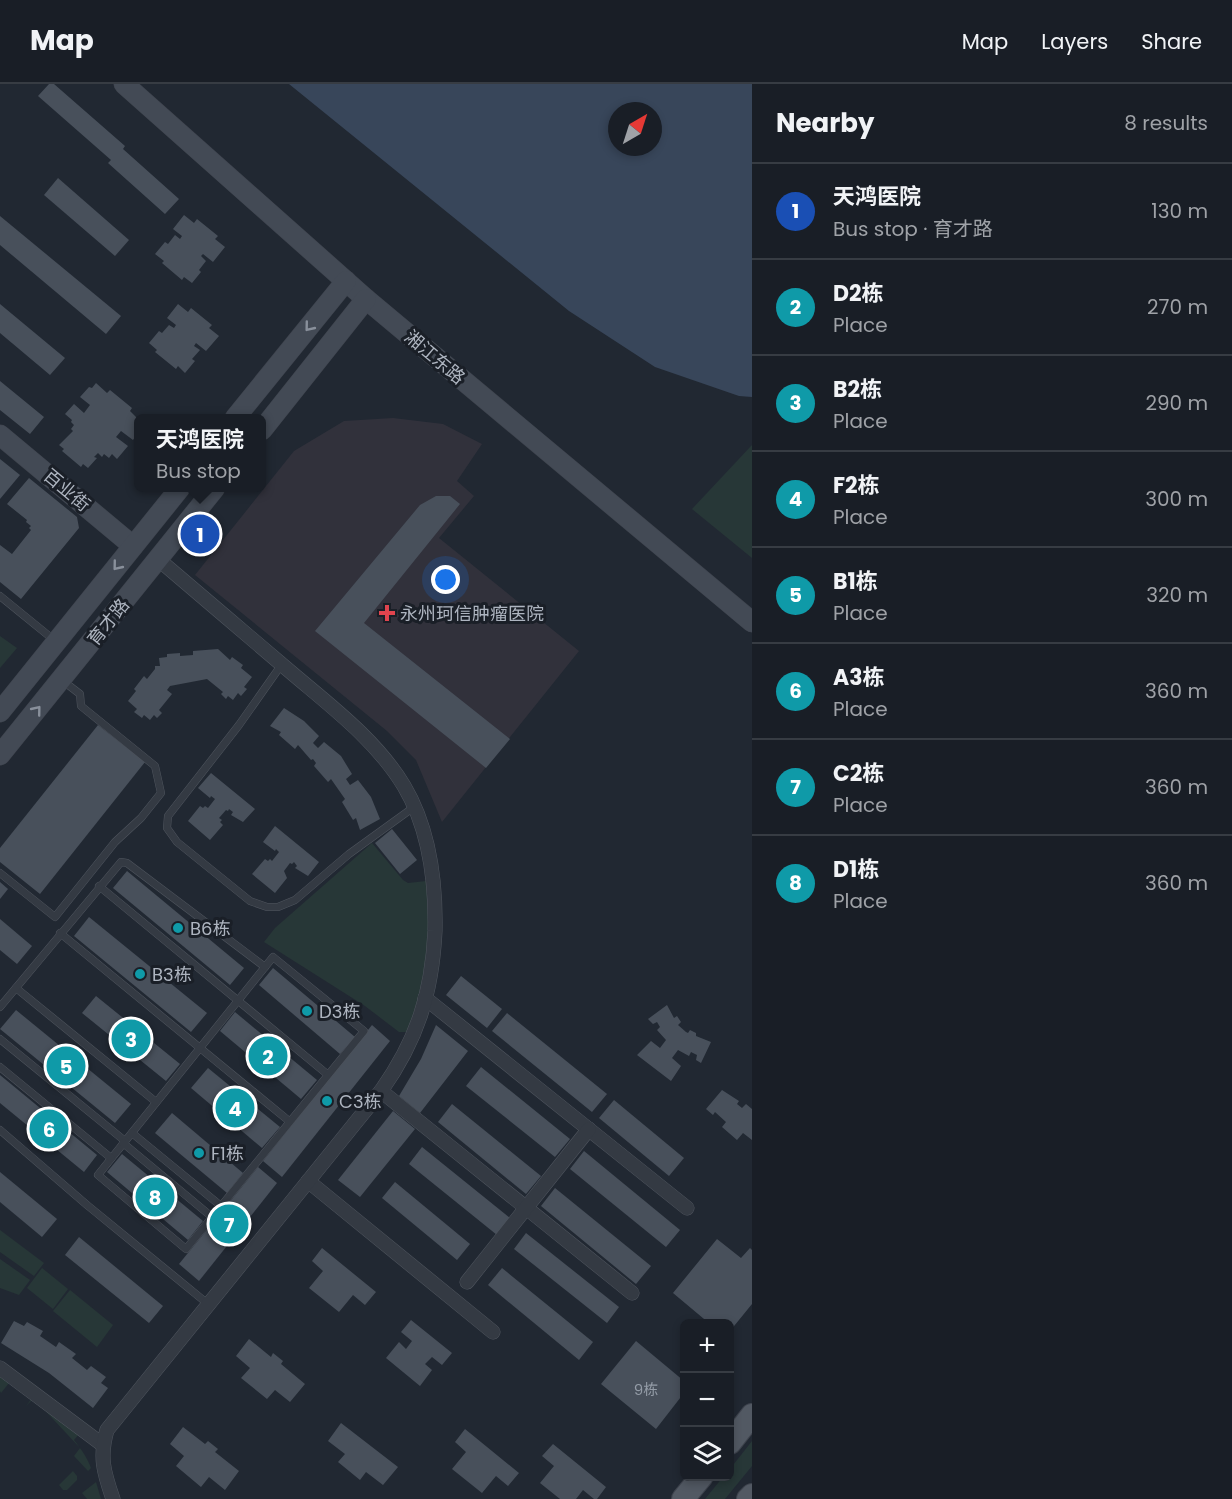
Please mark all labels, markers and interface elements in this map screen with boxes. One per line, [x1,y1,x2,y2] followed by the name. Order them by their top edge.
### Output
[30,21,94,60] text: Map
[962,27,1008,56] text: Map
[1041,27,1108,56] text: Layers
[1141,27,1202,56] text: Share
[608,102,662,156] north arrow
[776,105,874,141] text: Nearby
[1124,109,1208,137] text: 8 results
[833,181,921,212] text: 天鸿医院
[792,197,799,225] text: 1
[1151,197,1208,225] text: 130 m
[833,215,993,243] text: Bus stop · 育才路
[833,278,884,309] text: D2栋
[790,293,801,321] text: 2
[1147,293,1208,321] text: 270 m
[833,311,888,339] text: Place
[305,320,316,331] one-way arrow
[399,324,471,390] street label: 湘江东路
[833,374,882,405] text: B2栋
[789,389,802,417] text: 3
[1145,389,1208,417] text: 290 m
[833,407,888,435] text: Place
[134,414,266,492] popup
[156,424,244,455] text: 天鸿医院
[156,457,241,485] text: Bus stop
[38,463,96,517] street label: 百业街
[833,470,880,501] text: F2栋
[789,485,802,513] text: 4
[1145,485,1208,513] text: 300 m
[833,503,888,531] text: Place
[180,512,220,556] pin: 1
[113,559,124,570] one-way arrow
[431,565,460,594] your location
[833,566,878,597] text: B1栋
[789,581,802,609] text: 5
[1146,581,1208,609] text: 320 m
[81,593,135,651] street label: 育才路
[833,599,888,627] text: Place
[400,601,544,626] place label: 永州珂信肿瘤医院
[378,604,396,622] marker: 永州珂信肿瘤医院
[833,662,885,693] text: A3栋
[789,677,802,705] text: 6
[1145,677,1208,705] text: 360 m
[833,695,888,723] text: Place
[29,706,40,717] one-way arrow
[833,758,884,789] text: C2栋
[790,773,801,801] text: 7
[1145,773,1208,801] text: 360 m
[833,791,888,819] text: Place
[833,854,879,885] text: D1栋
[789,869,802,897] text: 8
[1145,869,1208,897] text: 360 m
[833,887,888,915] text: Place
[190,916,230,941] place label: B6栋
[171,921,185,935] marker: B6栋
[152,962,192,987] place label: B3栋
[133,967,147,981] marker: B3栋
[319,999,360,1024] place label: D3栋
[300,1004,314,1018] marker: D3栋
[112,1016,150,1062] pin: 3
[248,1034,288,1078] pin: 2
[46,1044,86,1088] pin: 5
[216,1086,254,1130] pin: 4
[339,1089,382,1114] place label: C3栋
[320,1094,334,1108] marker: C3栋
[29,1106,68,1152] pin: 6
[211,1141,244,1166] place label: F1栋
[192,1146,206,1160] marker: F1栋
[136,1174,174,1220] pin: 8
[210,1202,248,1246] pin: 7
[680,1319,734,1481] map controls
[680,1319,734,1373] button: +
[680,1373,734,1427] button: −
[634,1379,658,1400] house number: 9栋
[680,1427,734,1481] button: layers

